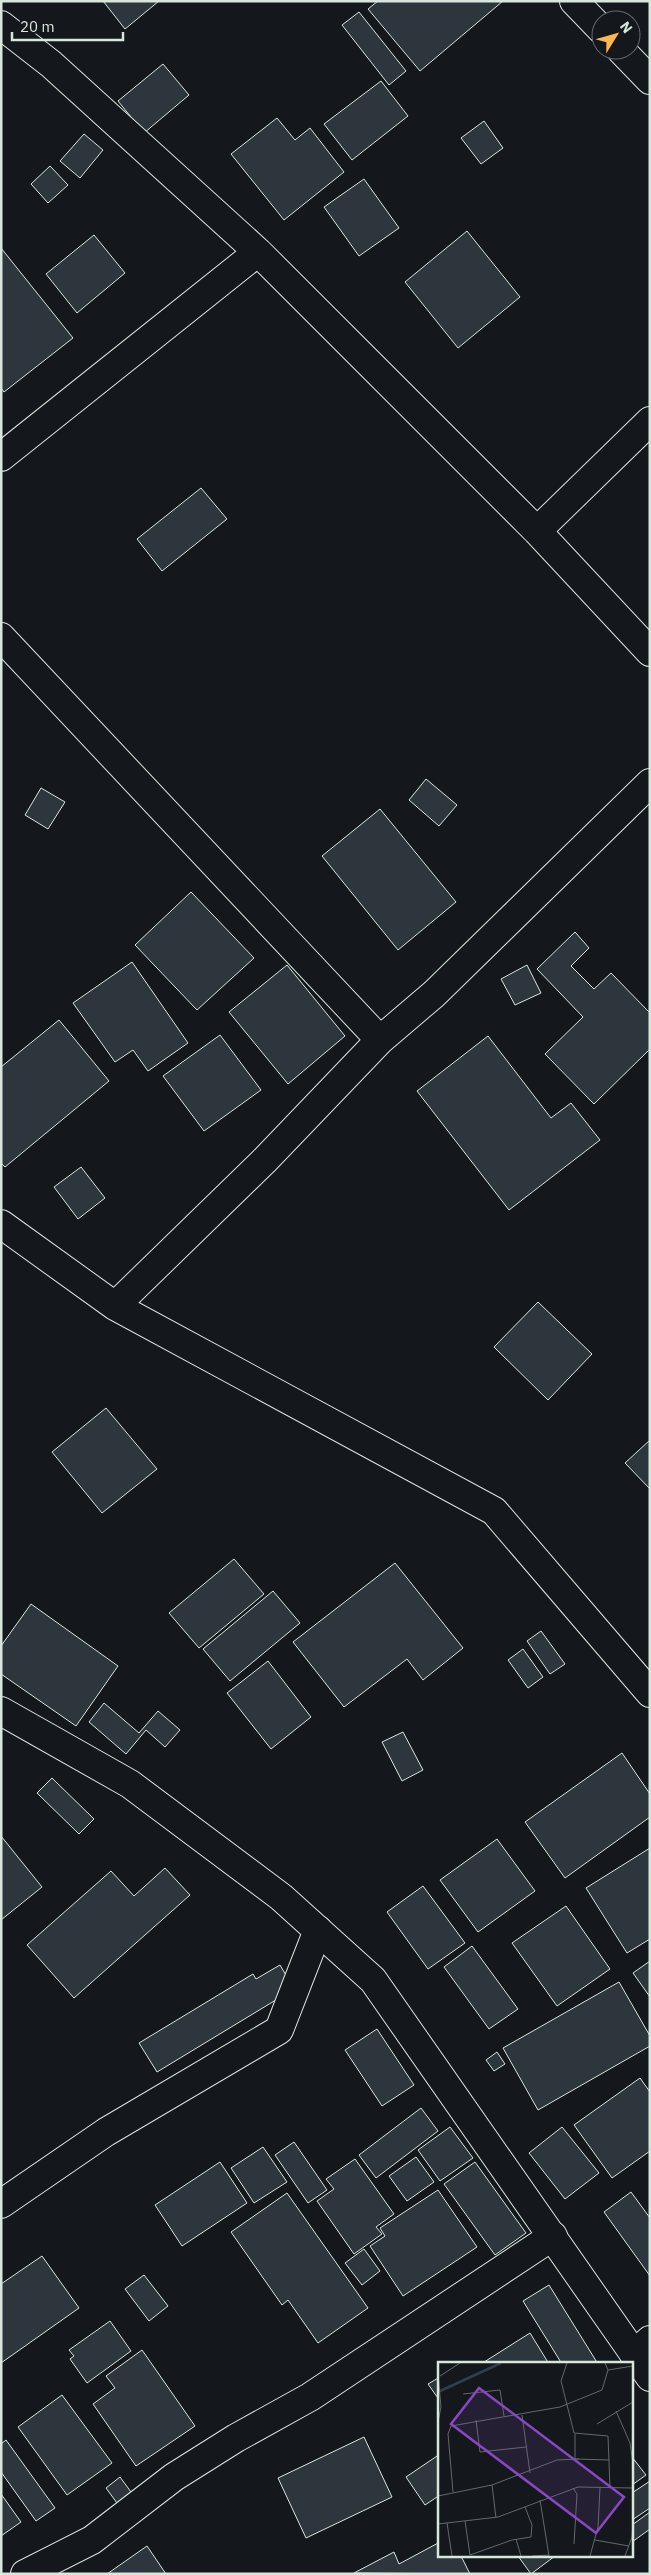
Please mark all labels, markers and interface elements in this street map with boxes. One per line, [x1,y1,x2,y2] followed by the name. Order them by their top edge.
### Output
[12,10,124,42] scale bar
[591,10,641,60] north arrow
[20,17,55,36] text: 20 m
[616,18,637,37] text: N
[438,2362,634,2558] inset map

